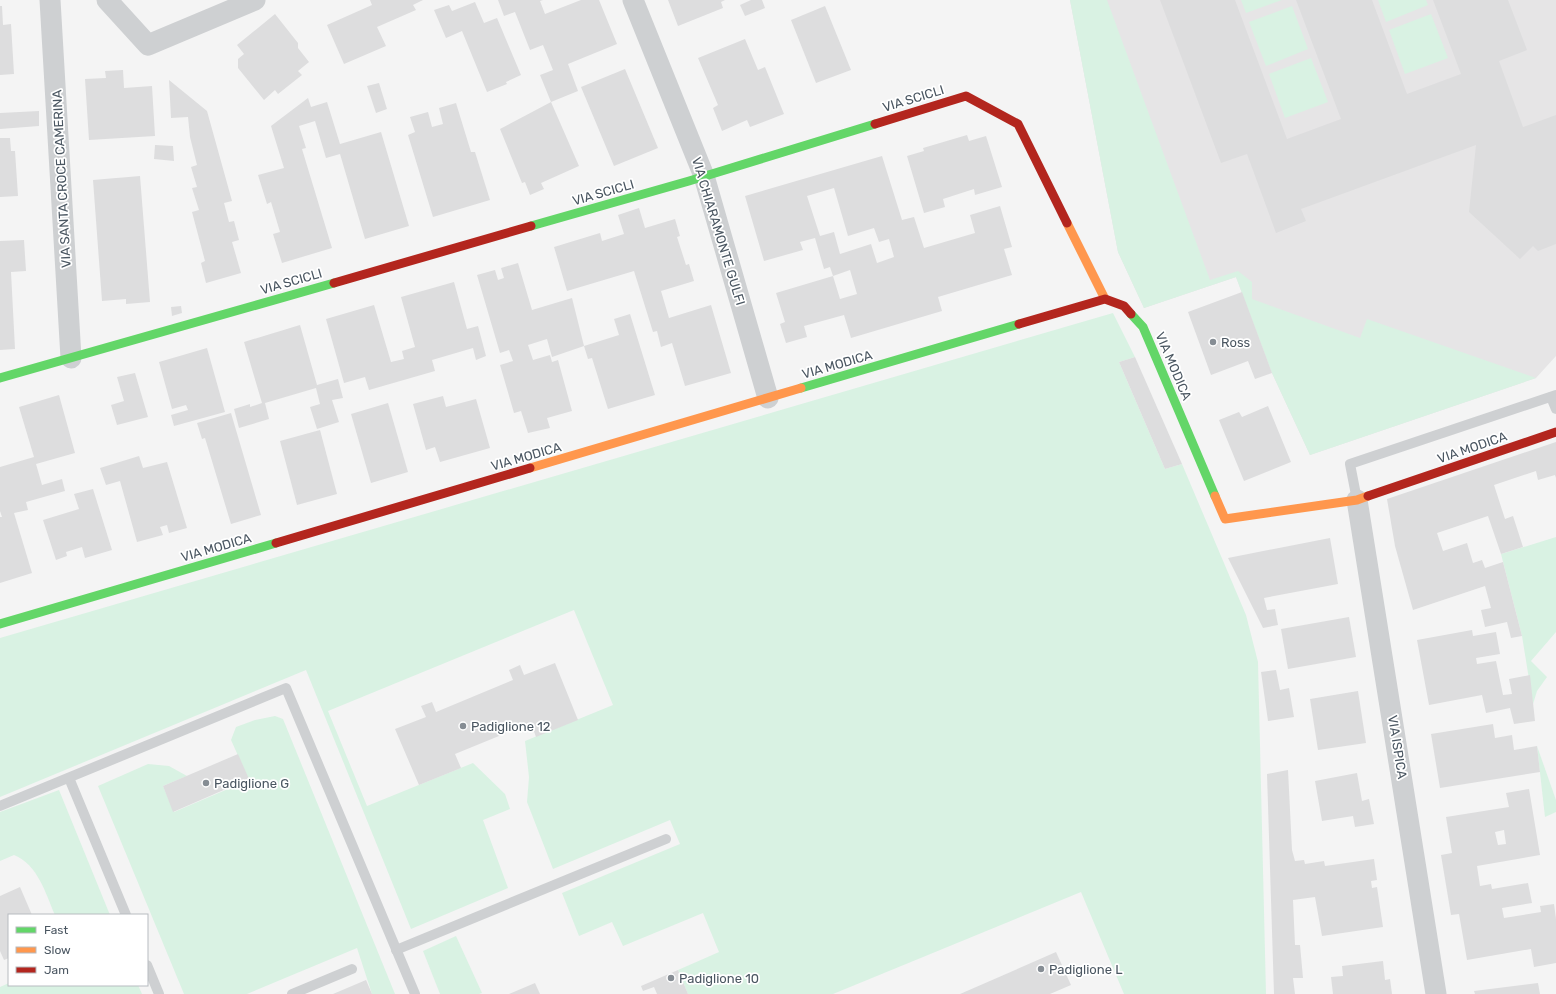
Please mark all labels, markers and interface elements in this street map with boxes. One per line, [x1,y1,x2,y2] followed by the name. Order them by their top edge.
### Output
[881,82,946,115] street label: VIA SCICLI
[49,89,74,268] street label: VIA SANTA CROCE CAMERINA
[689,155,748,307] street label: VIA CHIARAMONTE GULFI
[571,177,636,208] street label: VIA SCICLI
[259,266,324,297] street label: VIA SCICLI
[1152,330,1195,403] street label: VIA MODICA
[1221,335,1251,350] place label: Ross
[1208,337,1218,347] marker: Ross
[800,347,874,382] street label: VIA MODICA
[1435,428,1509,466] street label: VIA MODICA
[489,439,563,474] street label: VIA MODICA
[179,530,253,565] street label: VIA MODICA
[1385,714,1410,780] street label: VIA ISPICA
[471,719,550,735] place label: Padiglione 12
[458,721,468,731] marker: Padiglione 12
[214,776,289,792] place label: Padiglione G
[201,778,211,788] marker: Padiglione G
[8,914,148,986] legend
[44,923,68,937] text: Fast
[44,943,71,957] text: Slow
[1049,962,1123,978] place label: Padiglione L
[44,963,69,977] text: Jam
[1036,964,1046,974] marker: Padiglione L
[679,971,759,987] place label: Padiglione 10
[666,973,676,983] marker: Padiglione 10

